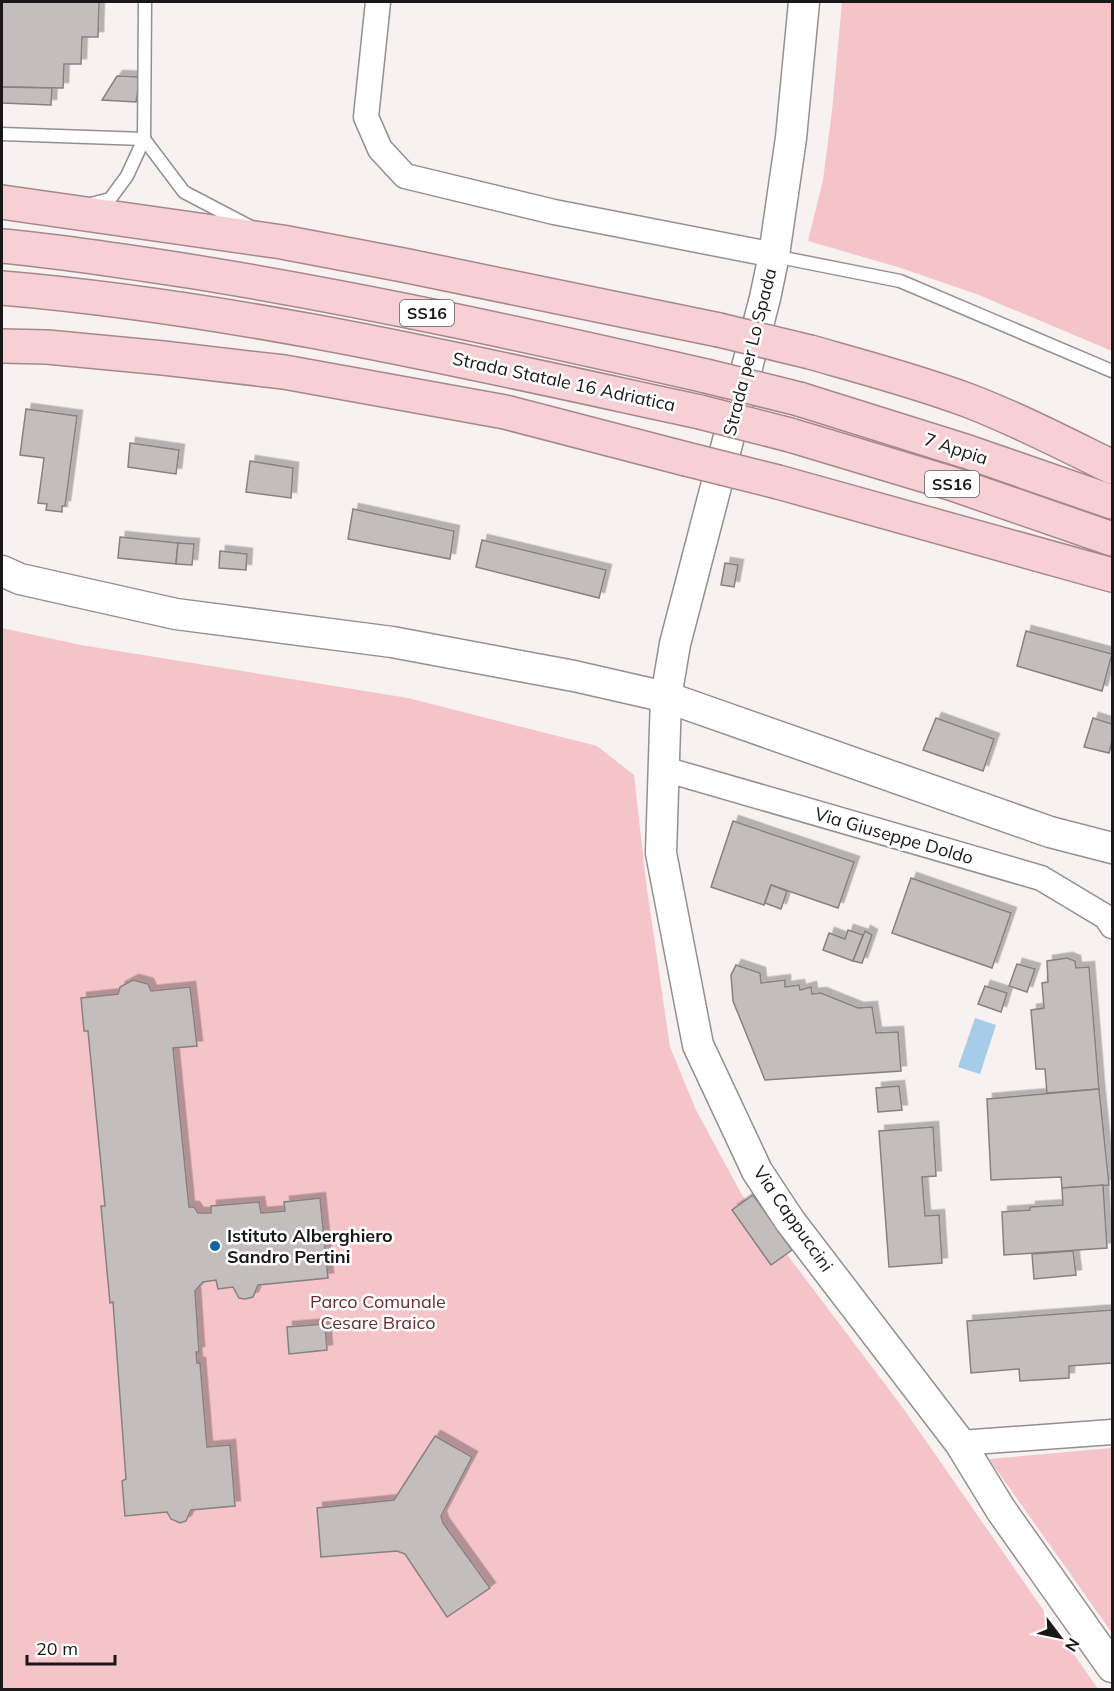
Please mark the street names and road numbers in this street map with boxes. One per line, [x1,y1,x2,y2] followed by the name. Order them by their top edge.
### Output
[718,266,781,438] street label: Strada per Lo Spada
[400,300,454,326] road number: SS16
[451,347,678,416] street label: Strada Statale 16 Adriatica
[921,427,991,470] street label: 7 Appia
[925,471,979,497] road number: SS16
[812,802,976,869] street label: Via Giuseppe Doldo
[748,1161,838,1276] street label: Via Cappuccini

